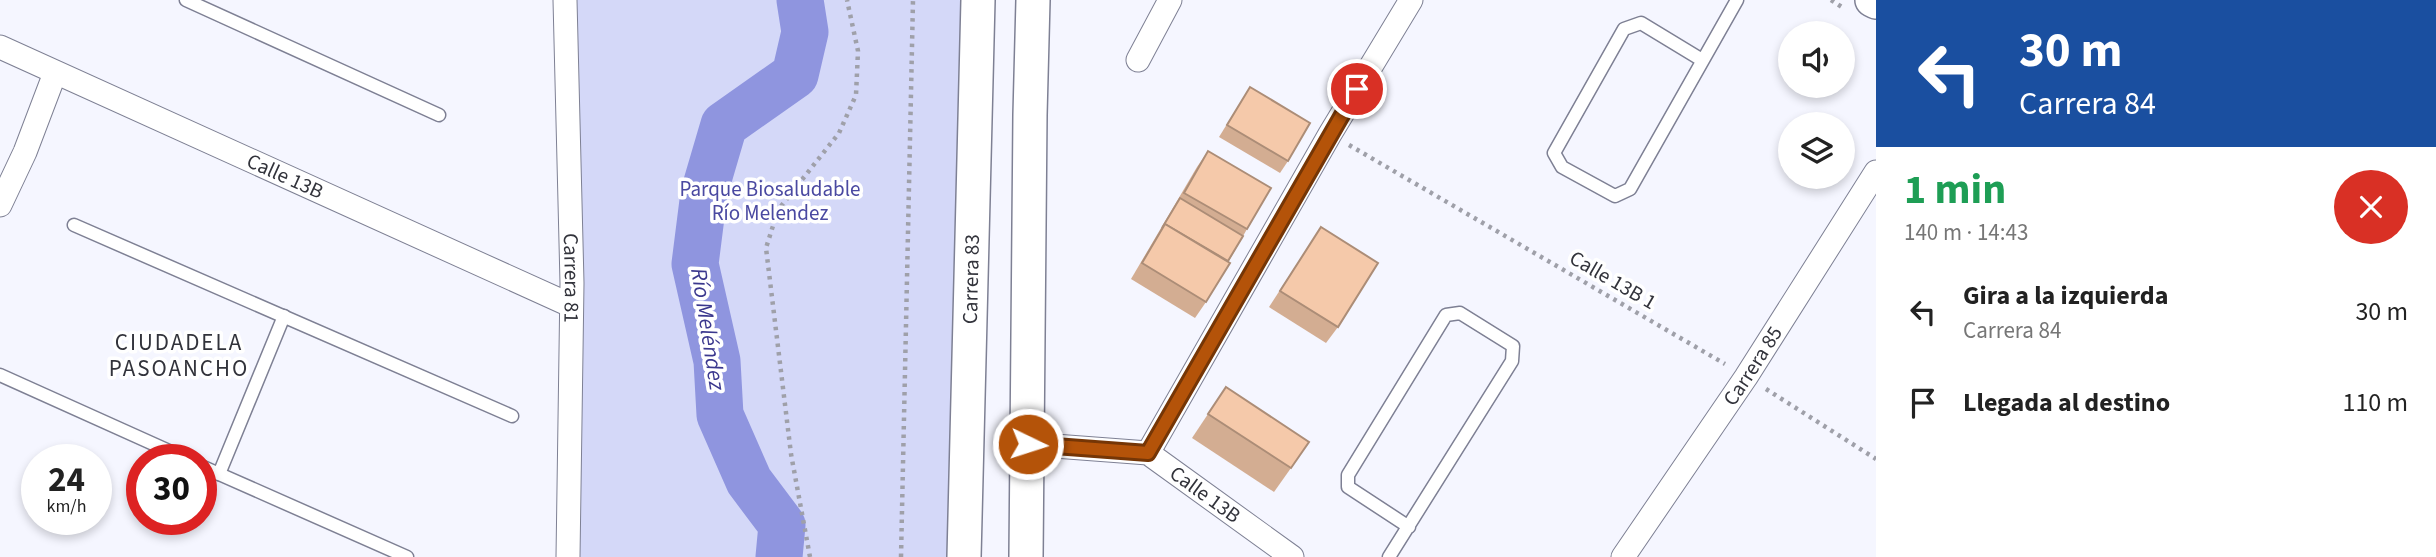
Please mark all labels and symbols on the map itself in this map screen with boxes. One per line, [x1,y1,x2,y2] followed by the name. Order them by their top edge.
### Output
[1327,59,1387,119] pin
[242,146,328,206] street label: Calle 13B
[680,174,860,228] park label: Parque Biosaludable Río Melendez
[556,233,587,323] street label: Carrera 81
[955,234,987,324] street label: Carrera 83
[1564,243,1662,317] street label: Calle 13B 1
[682,265,734,393] water label: Río Meléndez
[1716,320,1790,412] street label: Carrera 85
[109,326,249,385] district label: CIUDADELA PASOANCHO
[991,407,1065,481] position arrow
[126,444,217,535] speed limit sign: 30
[1164,458,1247,530] street label: Calle 13B

